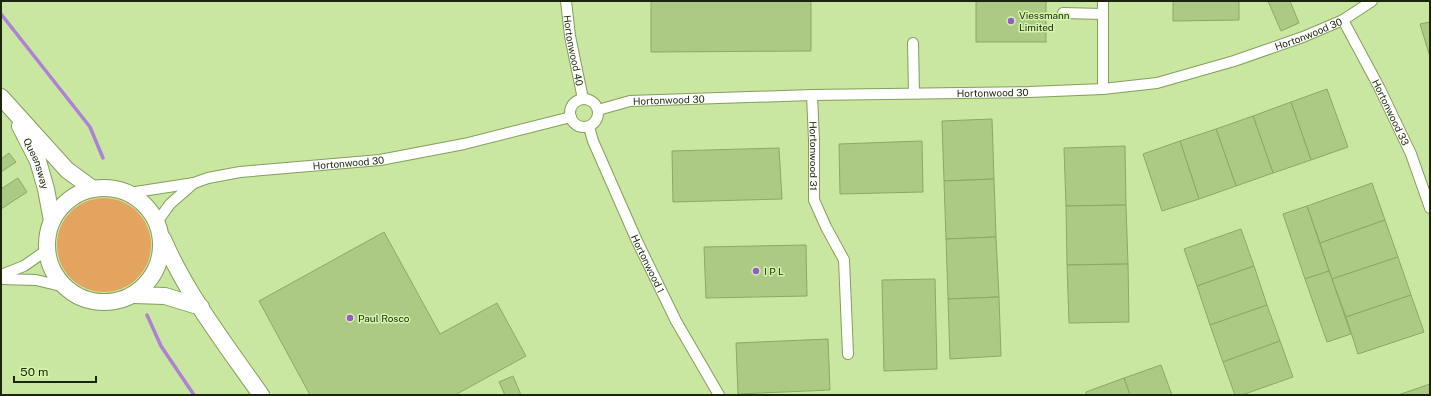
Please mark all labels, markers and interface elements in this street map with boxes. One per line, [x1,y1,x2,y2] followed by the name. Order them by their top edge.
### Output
[1019,9,1070,33] place label: Viessmann Limited
[562,14,586,87] street label: Hortonwood 40
[1273,15,1344,52] street label: Hortonwood 30
[1006,16,1016,26] marker: Viessmann Limited
[1370,77,1412,147] street label: Hortonwood 33
[957,86,1029,99] street label: Hortonwood 30
[633,93,705,107] street label: Hortonwood 30
[807,121,820,191] street label: Hortonwood 31
[21,136,52,191] street label: Queensway
[312,153,385,172] street label: Hortonwood 30
[629,233,667,295] street label: Hortonwood 1
[764,265,784,277] place label: I P L
[751,266,761,276] marker: I P L
[358,312,410,324] place label: Paul Rosco
[345,313,355,323] marker: Paul Rosco
[14,358,96,384] scale bar
[20,365,48,379] text: 50 m

